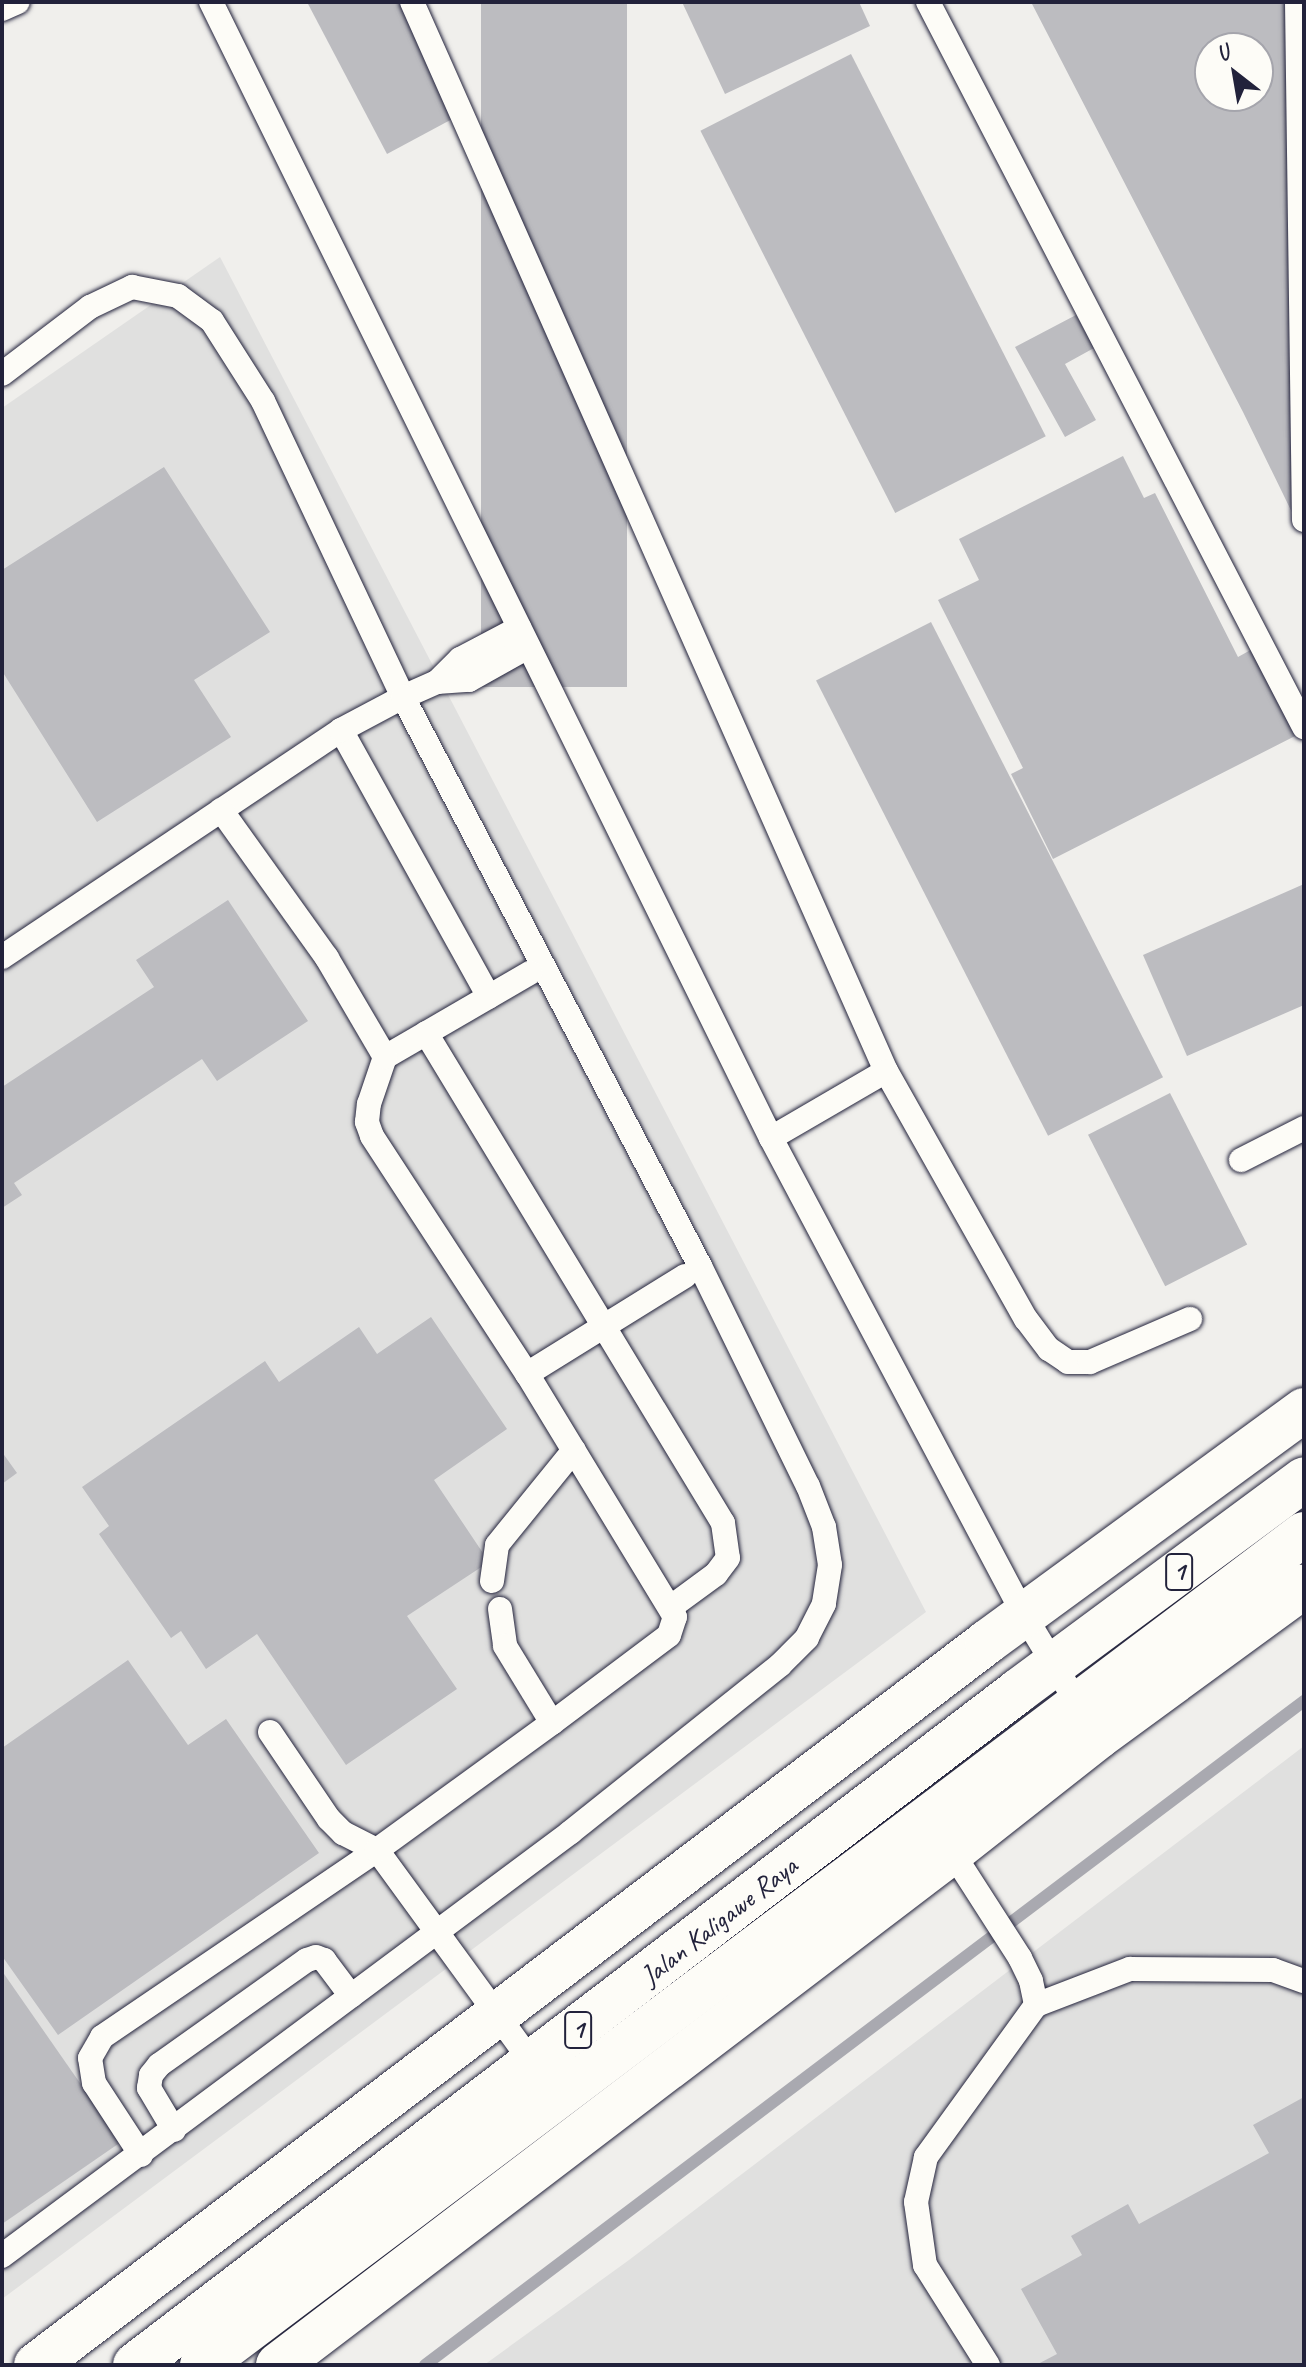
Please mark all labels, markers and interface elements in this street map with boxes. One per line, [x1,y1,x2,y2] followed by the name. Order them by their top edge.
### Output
[1194,32,1274,112] north arrow
[1211,38,1234,68] text: U
[1165,1550,1193,1594] road number: 1
[634,1849,804,1993] street label: Jalan Kaligawe Raya
[564,2008,592,2052] road number: 1

